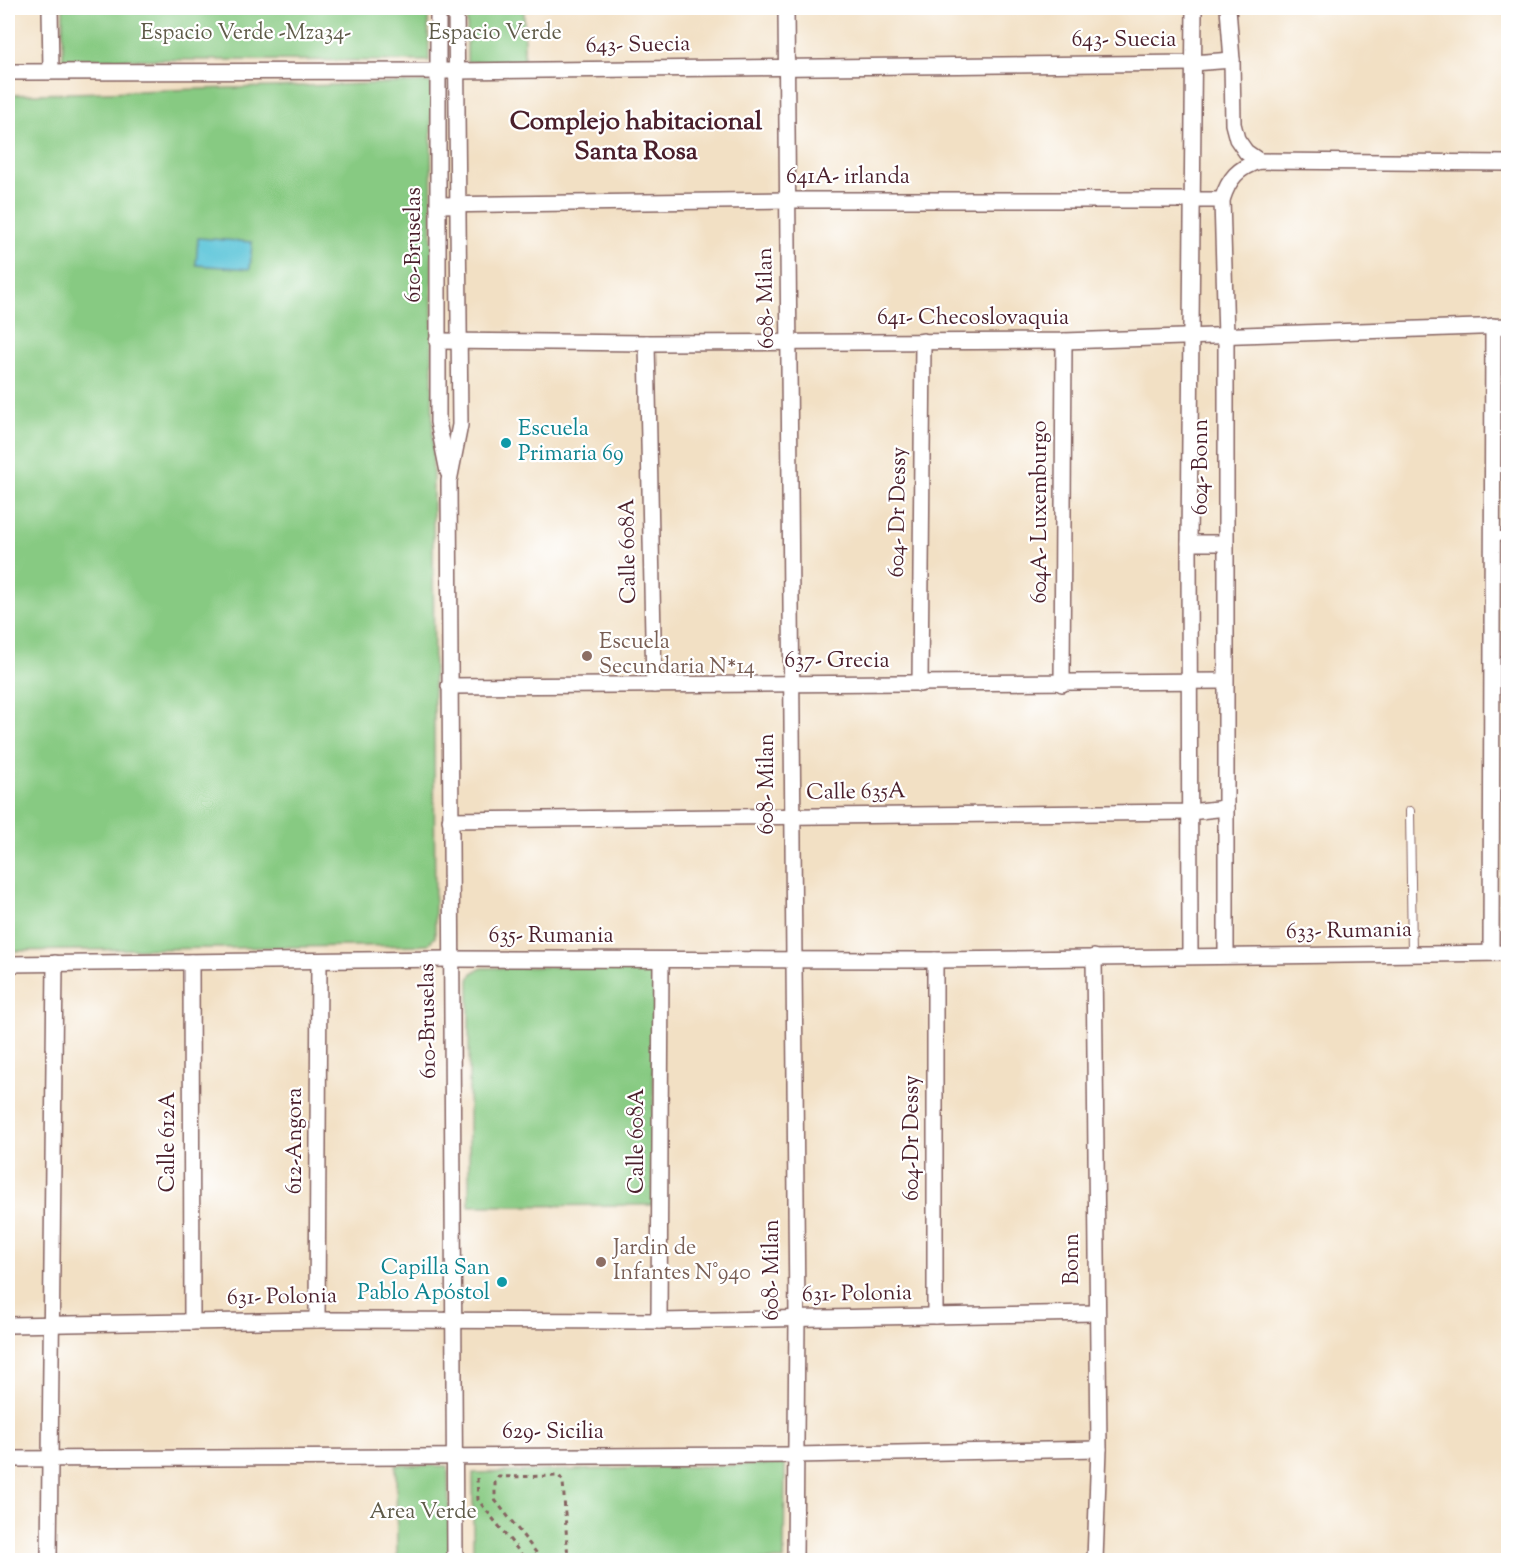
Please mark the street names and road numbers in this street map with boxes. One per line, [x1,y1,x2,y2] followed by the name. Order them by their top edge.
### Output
[1072,25,1176,57] street label: 643- Suecia
[585,29,691,63] street label: 643- Suecia
[786,162,910,194] street label: 641A- irlanda
[399,187,431,303] street label: 610-Bruselas
[750,247,784,349] street label: 608- Milan
[877,303,1069,335] street label: 641- Checoslovaquia
[1186,419,1218,515] street label: 604- Bonn
[1025,420,1057,604] street label: 604A- Luxemburgo
[882,446,916,578] street label: 604- Dr Dessy
[612,498,646,604] street label: Calle 608A
[784,646,890,678] street label: 637- Grecia
[752,733,784,835] street label: 608- Milan
[806,776,906,810] street label: Calle 635A
[1286,915,1412,949] street label: 633- Rumania
[488,921,614,953] street label: 635- Rumania
[412,963,446,1079] street label: 610-Bruselas
[897,1075,929,1201] street label: 604-Dr Dessy
[280,1088,312,1194] street label: 612-Angora
[622,1088,654,1194] street label: Calle 608A
[153,1091,185,1192] street label: Calle 612A
[757,1219,789,1321] street label: 608- Milan
[1057,1233,1089,1285] street label: Bonn
[802,1278,912,1312] street label: 631- Polonia
[227,1281,337,1315] street label: 631- Polonia
[502,1417,604,1449] street label: 629- Sicilia

